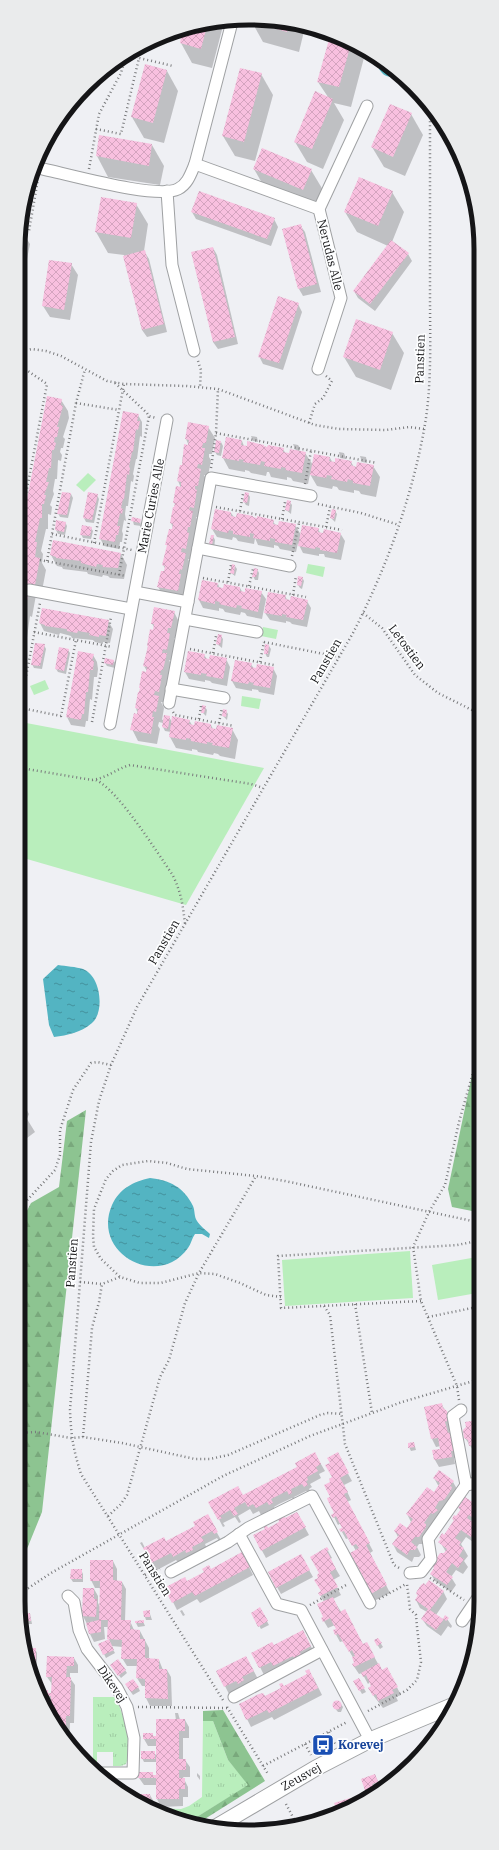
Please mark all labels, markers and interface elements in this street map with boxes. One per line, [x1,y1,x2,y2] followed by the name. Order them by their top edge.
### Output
[314,218,347,292] street label: Nerudas Alle
[411,334,428,384] street label: Panstien
[134,457,167,555] street label: Marie Curies Alle
[386,621,429,672] street label: Letostien
[307,635,345,686] street label: Panstien
[145,916,183,967] street label: Panstien
[62,1237,81,1288] street label: Panstien
[136,1549,175,1599] street label: Panstien
[94,1662,130,1705] street label: Dikevej
[310,1732,336,1758] bus stop icon: Korevej
[338,1737,384,1752] place label: Korevej
[278,1759,323,1794] street label: Zeusvej

